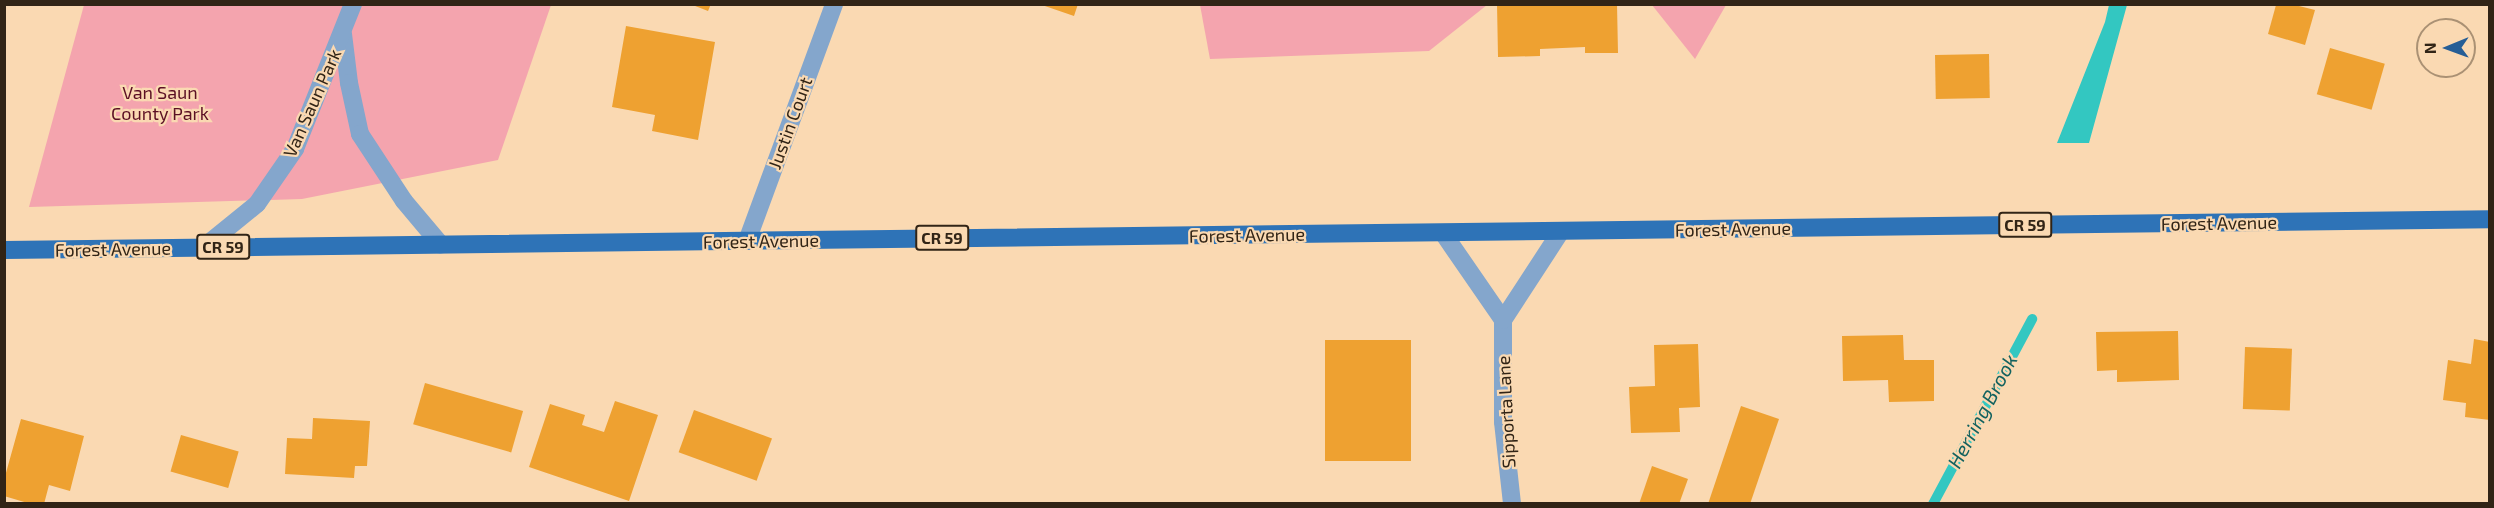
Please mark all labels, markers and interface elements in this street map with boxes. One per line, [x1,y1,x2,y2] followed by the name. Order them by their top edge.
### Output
[2416,18,2476,78] north arrow
[2420,42,2439,54] text: N
[278,45,346,161] street label: Van Saun Park
[763,74,817,172] street label: Justin Court
[111,82,209,124] park label: Van Saun County Park
[2161,211,2277,235] street label: Forest Avenue
[1998,212,2052,238] road number: CR 59
[1675,217,1791,241] street label: Forest Avenue
[1189,223,1305,247] street label: Forest Avenue
[915,225,969,251] road number: CR 59
[703,229,819,253] street label: Forest Avenue
[196,234,250,260] road number: CR 59
[55,237,171,261] street label: Forest Avenue
[1942,350,2022,472] water label: Herring Brook
[1492,355,1520,469] street label: Sipporta Lane

